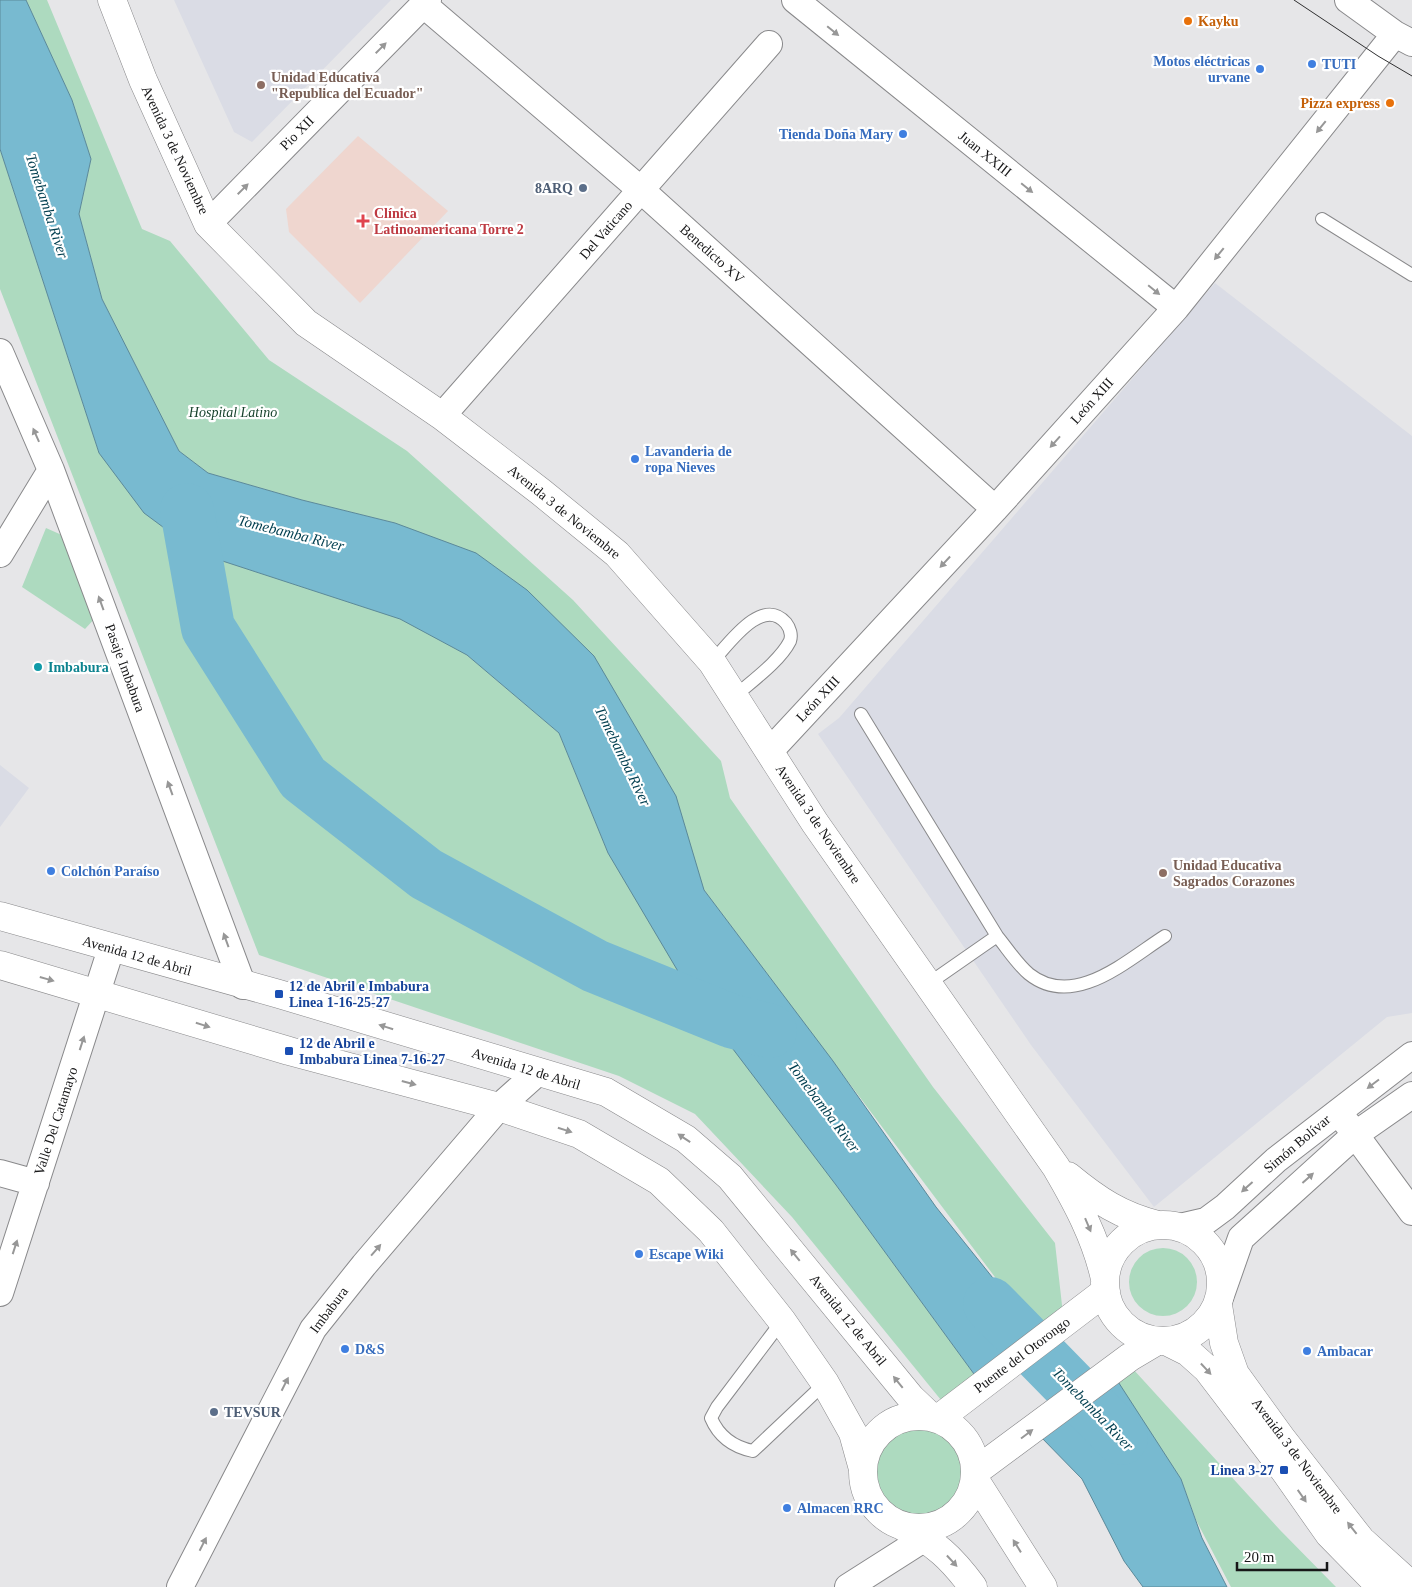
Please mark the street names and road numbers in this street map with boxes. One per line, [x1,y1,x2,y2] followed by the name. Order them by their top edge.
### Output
[139,83,211,217] street label: Avenida 3 de Noviembre
[277,113,317,153] street label: Pio XII
[956,128,1015,180] street label: Juan XXIII
[577,198,635,262] street label: Del Vaticano
[677,221,747,287] street label: Benedicto XV
[1068,375,1117,427] street label: León XIII
[505,462,623,562] street label: Avenida 3 de Noviembre
[102,622,148,715] street label: Pasaje Imbabura
[793,673,843,725] street label: León XIII
[773,762,863,886] street label: Avenida 3 de Noviembre
[81,933,193,979] street label: Avenida 12 de Abril
[470,1045,582,1093] street label: Avenida 12 de Abril
[31,1065,81,1177] street label: Valle Del Catamayo
[1261,1112,1334,1176] street label: Simón Bolívar
[807,1271,889,1369] street label: Avenida 12 de Abril
[307,1283,352,1336] street label: Imbabura
[971,1314,1073,1396] street label: Puente del Otorongo
[1249,1396,1345,1516] street label: Avenida 3 de Noviembre

